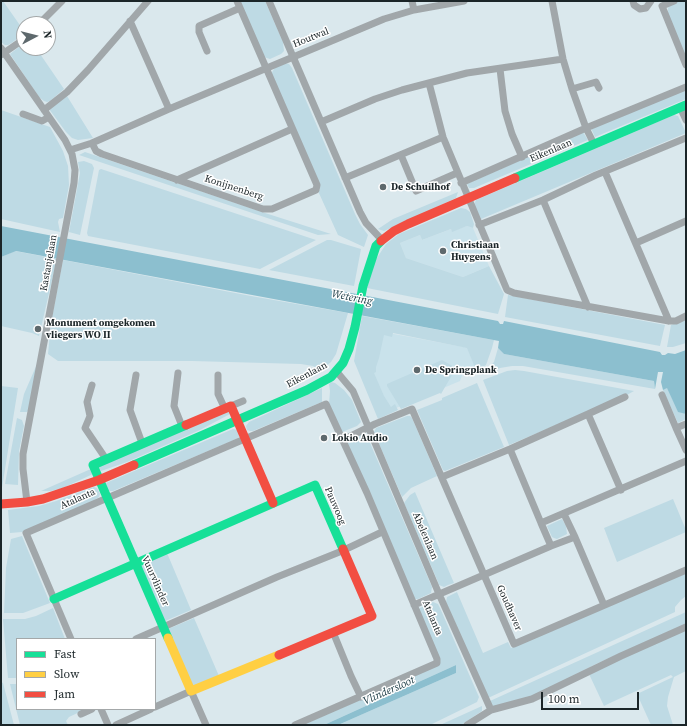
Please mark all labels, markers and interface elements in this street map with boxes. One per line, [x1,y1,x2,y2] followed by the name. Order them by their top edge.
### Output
[16,16,56,56] north arrow
[291,25,331,51] street label: Houtwal
[39,30,55,39] text: N
[528,137,574,165] street label: Eikenlaan
[203,173,265,203] street label: Konijnenberg
[391,181,450,193] place label: De Schuilhof
[378,182,388,192] marker: De Schuilhof
[38,234,60,292] street label: Kastanjelaan
[451,239,499,262] place label: Christiaan Huygens
[438,246,448,256] marker: Christiaan Huygens
[331,288,373,308] water label: Wetering
[46,317,156,340] place label: Monument omgekomen vliegers WO II
[33,324,43,334] marker: Monument omgekomen vliegers WO II
[285,359,329,391] street label: Eikenlaan
[425,364,497,376] place label: De Springplank
[412,365,422,375] marker: De Springplank
[332,432,388,444] place label: Lokio Audio
[319,433,329,443] marker: Lokio Audio
[322,485,348,527] street label: Pauwoog
[59,486,97,512] street label: Atalanta
[410,510,440,562] street label: Abelenlaan
[139,554,171,608] street label: Vuurvlinder
[494,583,524,633] street label: Goudhaver
[419,599,445,637] street label: Atalanta
[16,638,156,710] legend
[54,646,76,662] text: Fast
[54,666,79,682] text: Slow
[361,674,417,708] water label: Vlindersloot
[543,684,641,710] scale bar
[54,686,75,702] text: Jam
[548,691,580,707] text: 100 m

